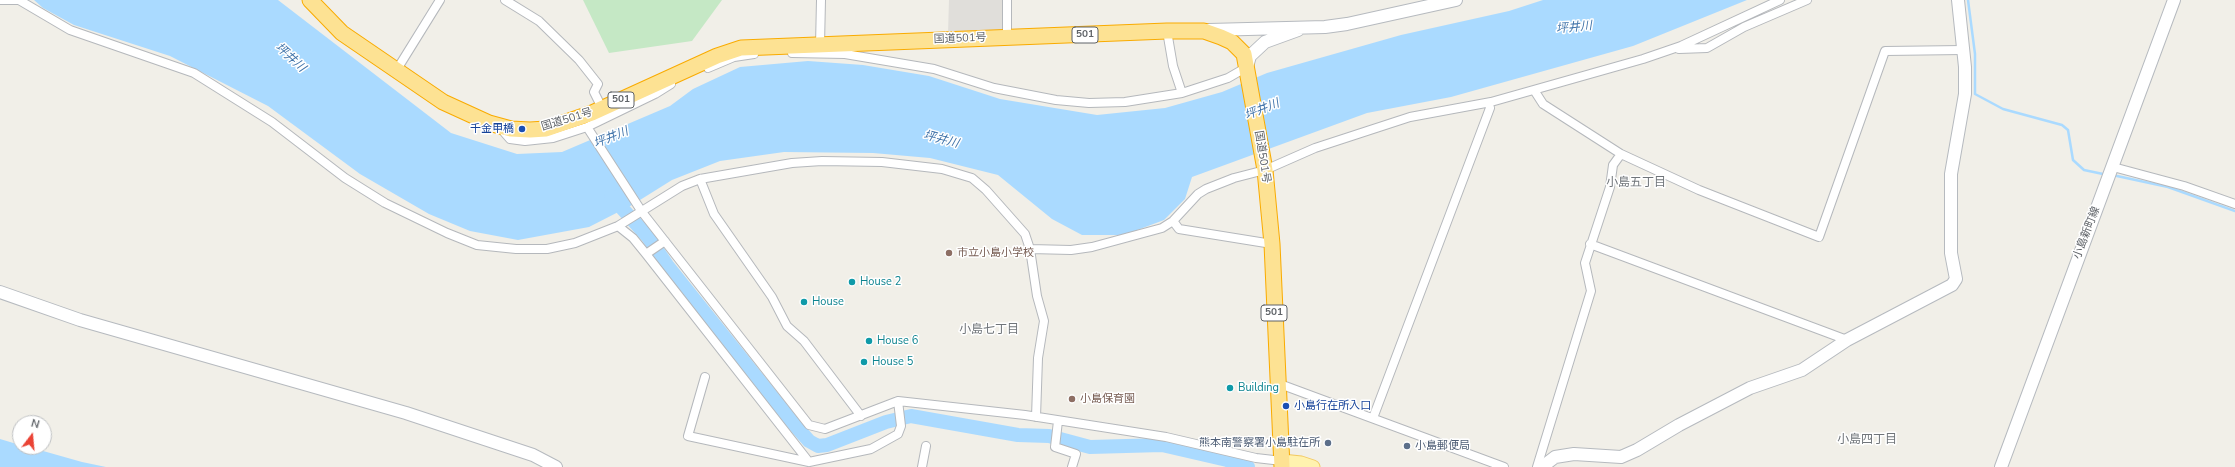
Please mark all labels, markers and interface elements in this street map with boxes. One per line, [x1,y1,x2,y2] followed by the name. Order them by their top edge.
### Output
[1555,19,1593,37] water label: 坪井川
[1072,27,1098,43] road number: 501
[933,31,987,47] street label: 国道501号
[272,41,308,75] water label: 坪井川
[608,92,634,108] road number: 501
[1243,97,1281,123] water label: 坪井川
[540,106,594,134] street label: 国道501号
[470,122,514,136] place label: 千金甲橋
[517,124,527,134] marker: 千金甲橋
[592,125,630,151] water label: 坪井川
[922,128,960,152] water label: 坪井川
[1251,130,1273,184] street label: 国道501号
[1606,176,1666,190] district label: 小島五丁目
[2071,205,2103,261] street label: 小島新町線
[957,246,1034,260] place label: 市立小島小学校
[944,248,954,258] marker: 市立小島小学校
[860,275,901,289] place label: House 2
[847,277,857,287] marker: House 2
[812,295,844,309] place label: House
[799,297,809,307] marker: House
[1261,305,1287,321] road number: 501
[959,323,1019,337] district label: 小島七丁目
[877,334,918,348] place label: House 6
[864,336,874,346] marker: House 6
[872,355,913,369] place label: House 5
[859,357,869,367] marker: House 5
[1238,381,1279,395] place label: Building
[1225,383,1235,393] marker: Building
[1080,392,1135,406] place label: 小島保育園
[1067,394,1077,404] marker: 小島保育園
[1294,399,1371,413] place label: 小島行在所入口
[1281,401,1291,411] marker: 小島行在所入口
[12,415,52,455] north arrow
[29,416,41,432] text: N
[1837,433,1897,447] district label: 小島四丁目
[1199,436,1320,450] place label: 熊本南警察署小島駐在所
[1323,438,1333,448] marker: 熊本南警察署小島駐在所
[1415,439,1470,453] place label: 小島郵便局
[1402,441,1412,451] marker: 小島郵便局

